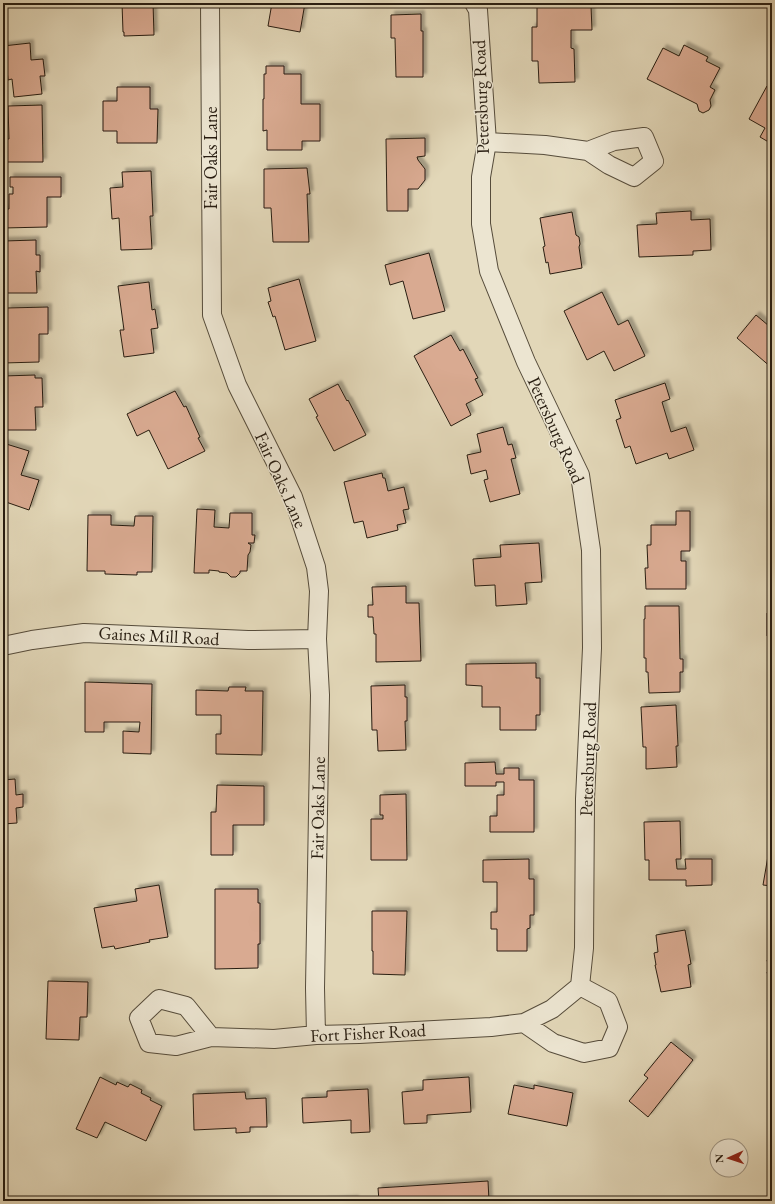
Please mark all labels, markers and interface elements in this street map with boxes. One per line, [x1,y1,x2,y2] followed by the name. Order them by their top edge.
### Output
[467,39,494,155] street label: Petersburg Road
[199,107,222,209] street label: Fair Oaks Lane
[523,373,591,488] street label: Petersburg Road
[250,428,313,531] street label: Fair Oaks Lane
[98,621,221,650] street label: Gaines Mill Road
[574,701,601,817] street label: Petersburg Road
[305,756,330,860] street label: Fair Oaks Lane
[310,1018,427,1047] street label: Fort Fisher Road
[709,1138,749,1178] north arrow
[712,1154,726,1163] text: N

